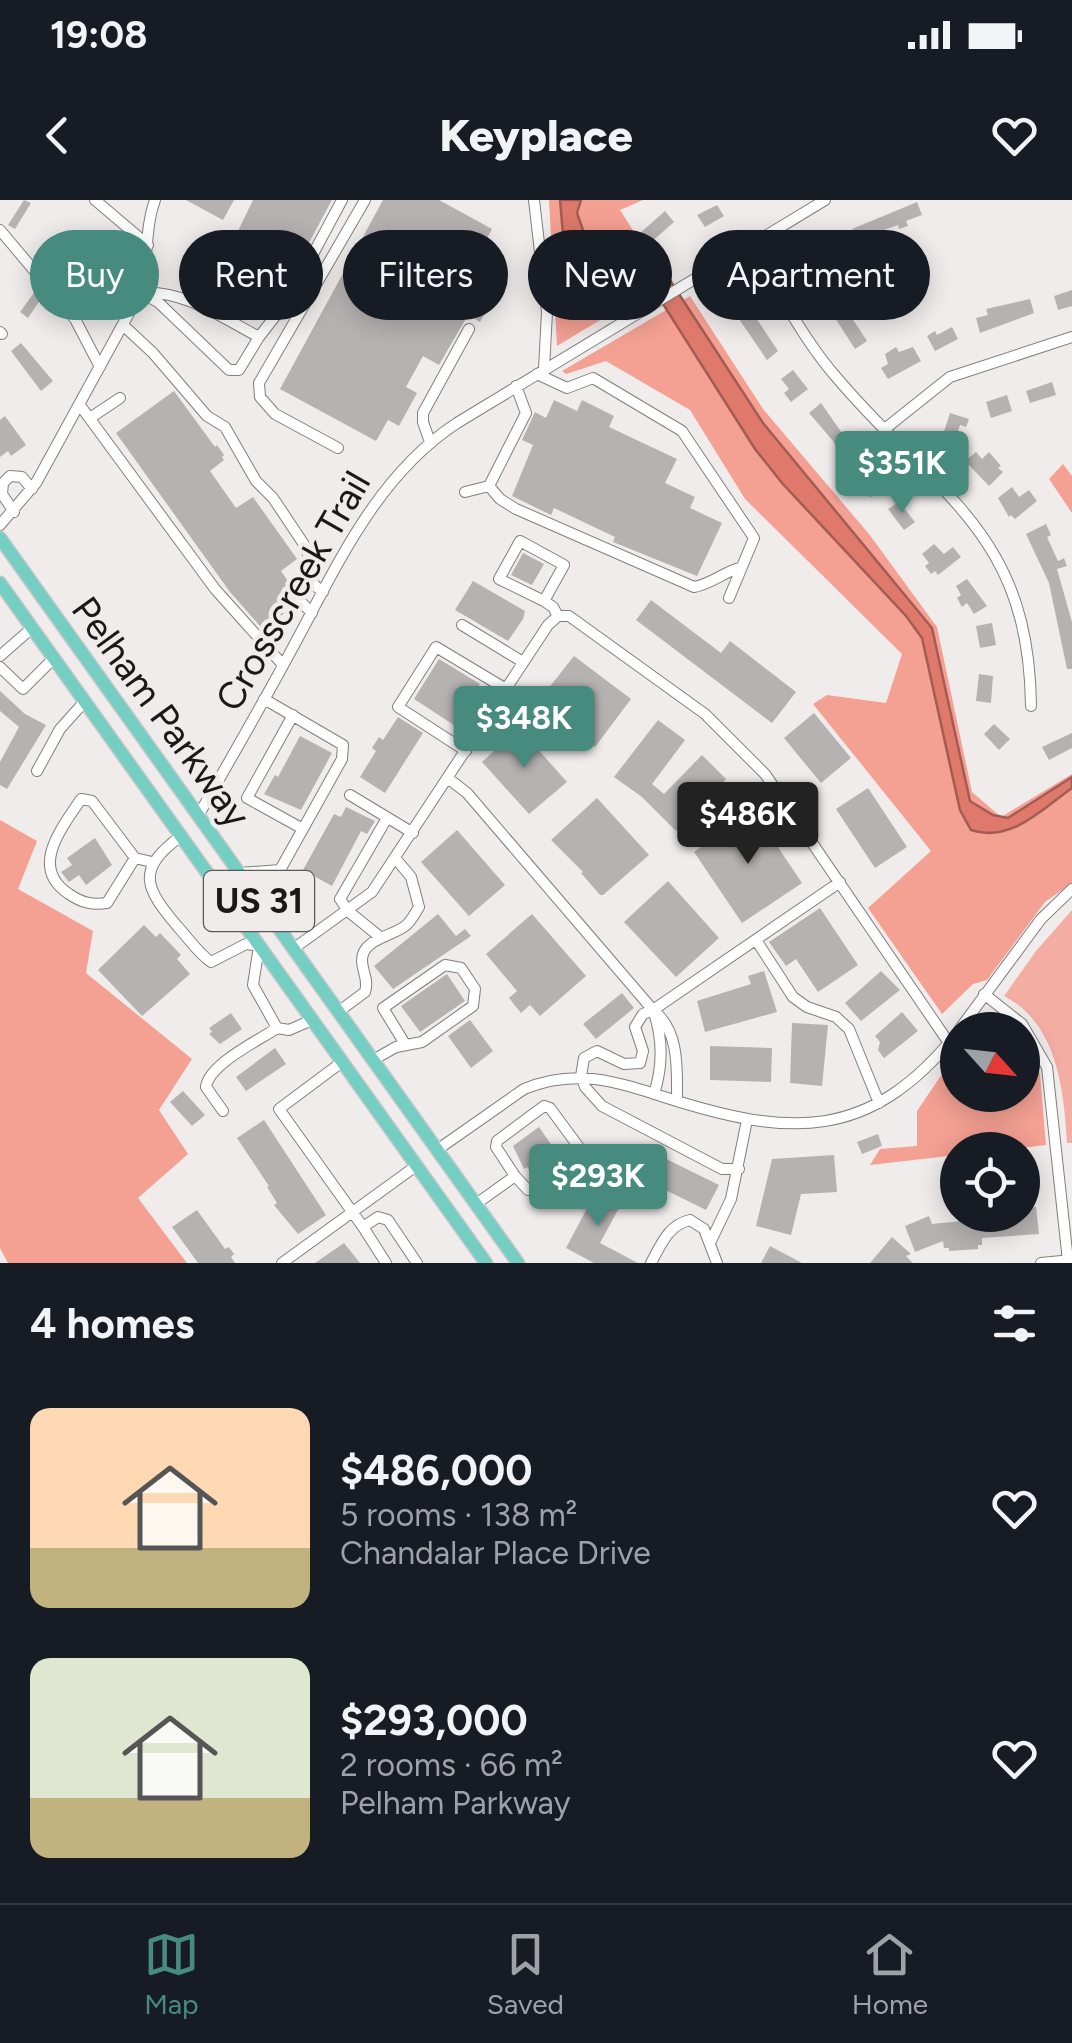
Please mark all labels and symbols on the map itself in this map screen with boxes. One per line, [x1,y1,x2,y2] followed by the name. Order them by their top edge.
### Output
[832,431,972,516] pin: $351K
[206,463,380,719] street label: Crosscreek Trail
[62,588,260,836] street label: Pelham Parkway
[454,686,594,771] pin: $348K
[678,782,818,867] pin: $486K
[204,871,314,931] road number: US 31
[940,1012,1040,1112] north arrow
[528,1144,668,1229] pin: $293K

